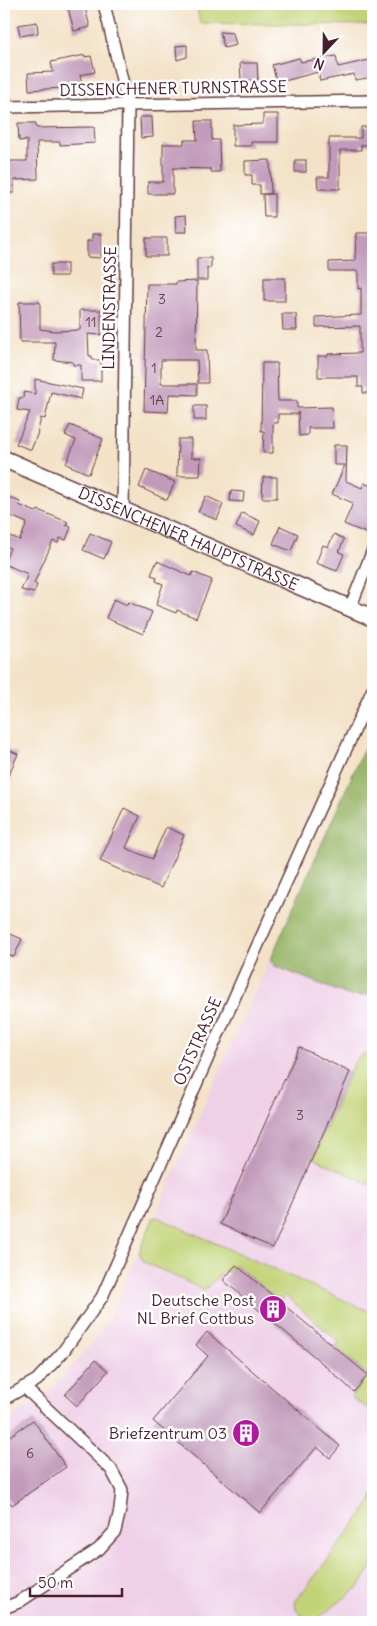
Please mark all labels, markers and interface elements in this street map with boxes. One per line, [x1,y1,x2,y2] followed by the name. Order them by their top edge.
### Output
[300,28,350,78] north arrow
[311,54,327,74] text: N
[59,76,287,100] street label: DISSENCHENER TURNSTRASSE
[98,246,120,370] street label: LINDENSTRASSE
[158,290,166,308] house number: 3
[85,313,97,331] house number: 11
[155,323,163,341] house number: 2
[151,359,157,377] house number: 1
[150,391,164,409] house number: 1A
[75,482,302,595] street label: DISSENCHENER HAUPTSTRASSE
[169,994,225,1088] street label: OSTSTRASSE
[296,1106,304,1124] house number: 3
[137,1290,255,1328] place label: Deutsche Post NL Brief Cottbus
[258,1294,288,1324] building icon: Deutsche Post NL Brief Cottbus
[231,1418,261,1448] building icon: Briefzentrum 03
[109,1423,227,1443] place label: Briefzentrum 03
[26,1444,34,1462] house number: 6
[30,1566,122,1598] scale bar
[38,1573,73,1592] text: 50 m

